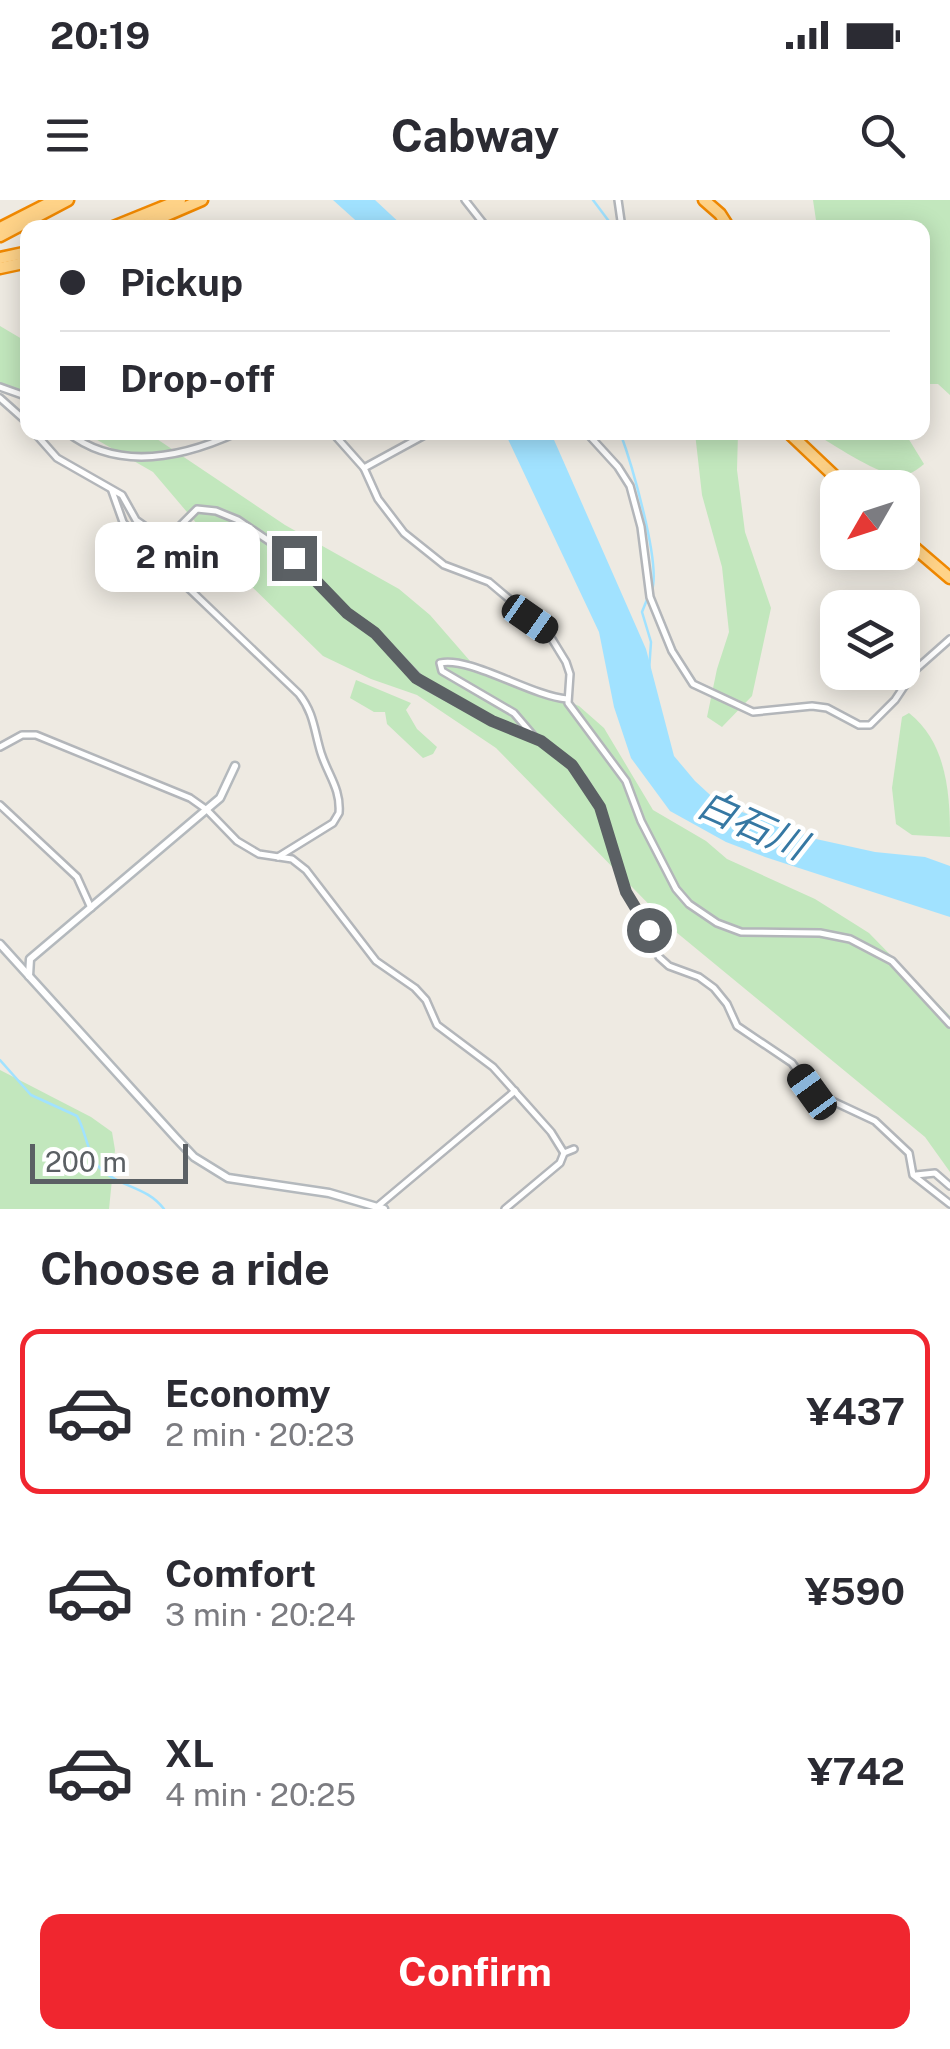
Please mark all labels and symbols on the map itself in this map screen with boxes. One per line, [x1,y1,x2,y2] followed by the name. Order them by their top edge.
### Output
[820,470,920,570] north arrow
[94,523,259,593] callout: 2 min
[272,536,317,581] route end
[497,590,563,648] car
[691,781,817,870] water label: 白石川
[627,908,672,953] route start
[782,1059,842,1125] car
[30,1139,188,1184] scale bar

